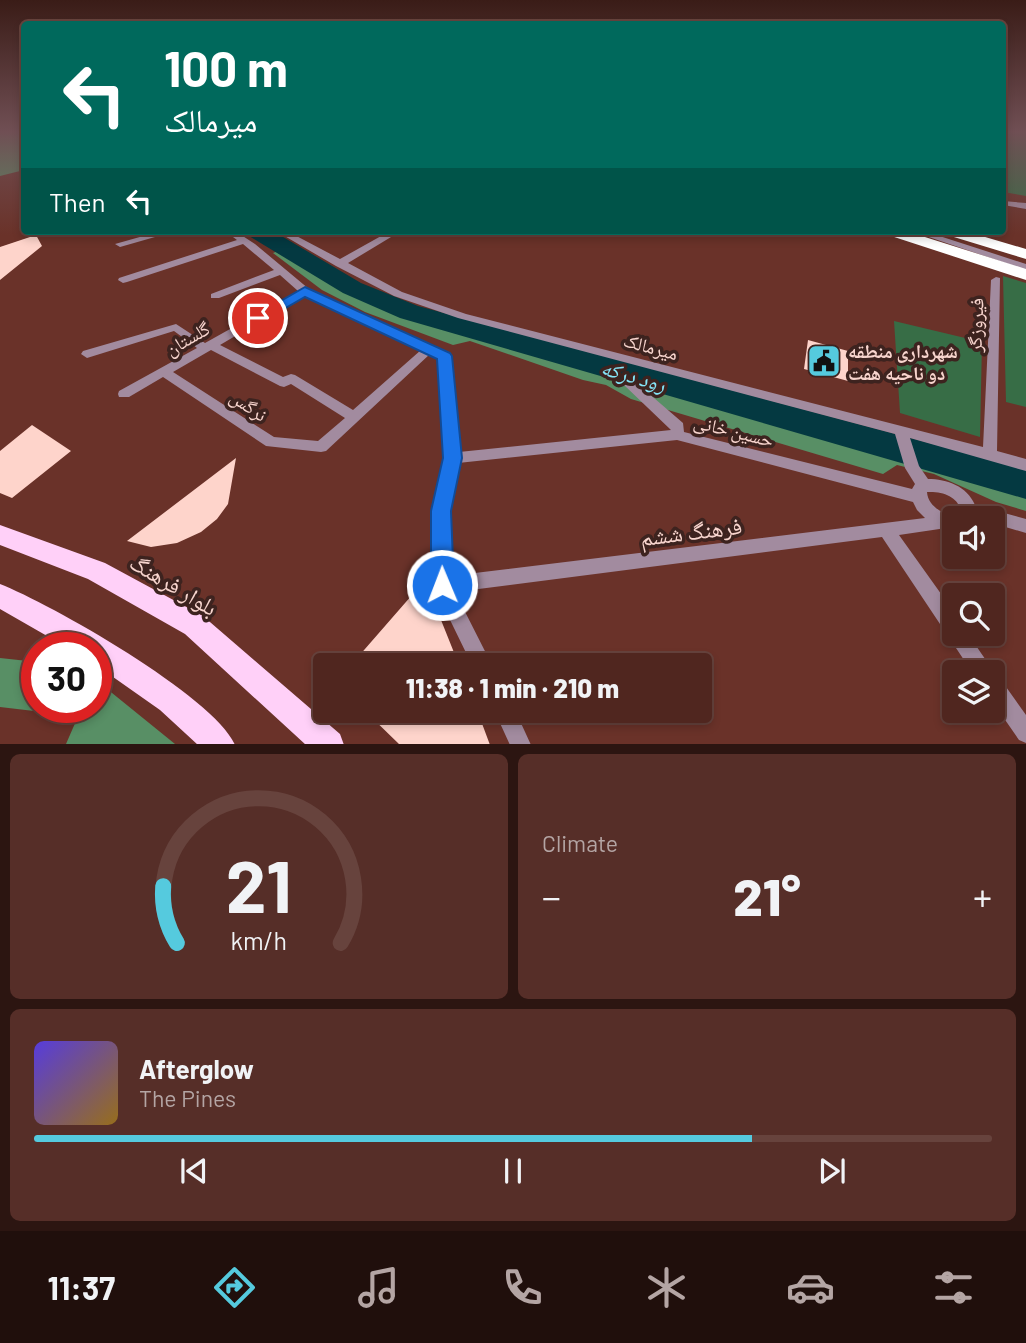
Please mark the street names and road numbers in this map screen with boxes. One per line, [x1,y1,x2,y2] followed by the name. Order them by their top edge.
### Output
[963,297,988,354] street label: فیروزگر
[160,316,214,361] street label: گلستان
[621,328,681,365] street label: میرمالک
[225,384,272,427] street label: نرگس
[691,409,776,452] street label: حسین خانی
[639,511,744,554] street label: فرهنگ ششم
[125,547,223,622] street label: بلوار فرهنگ

